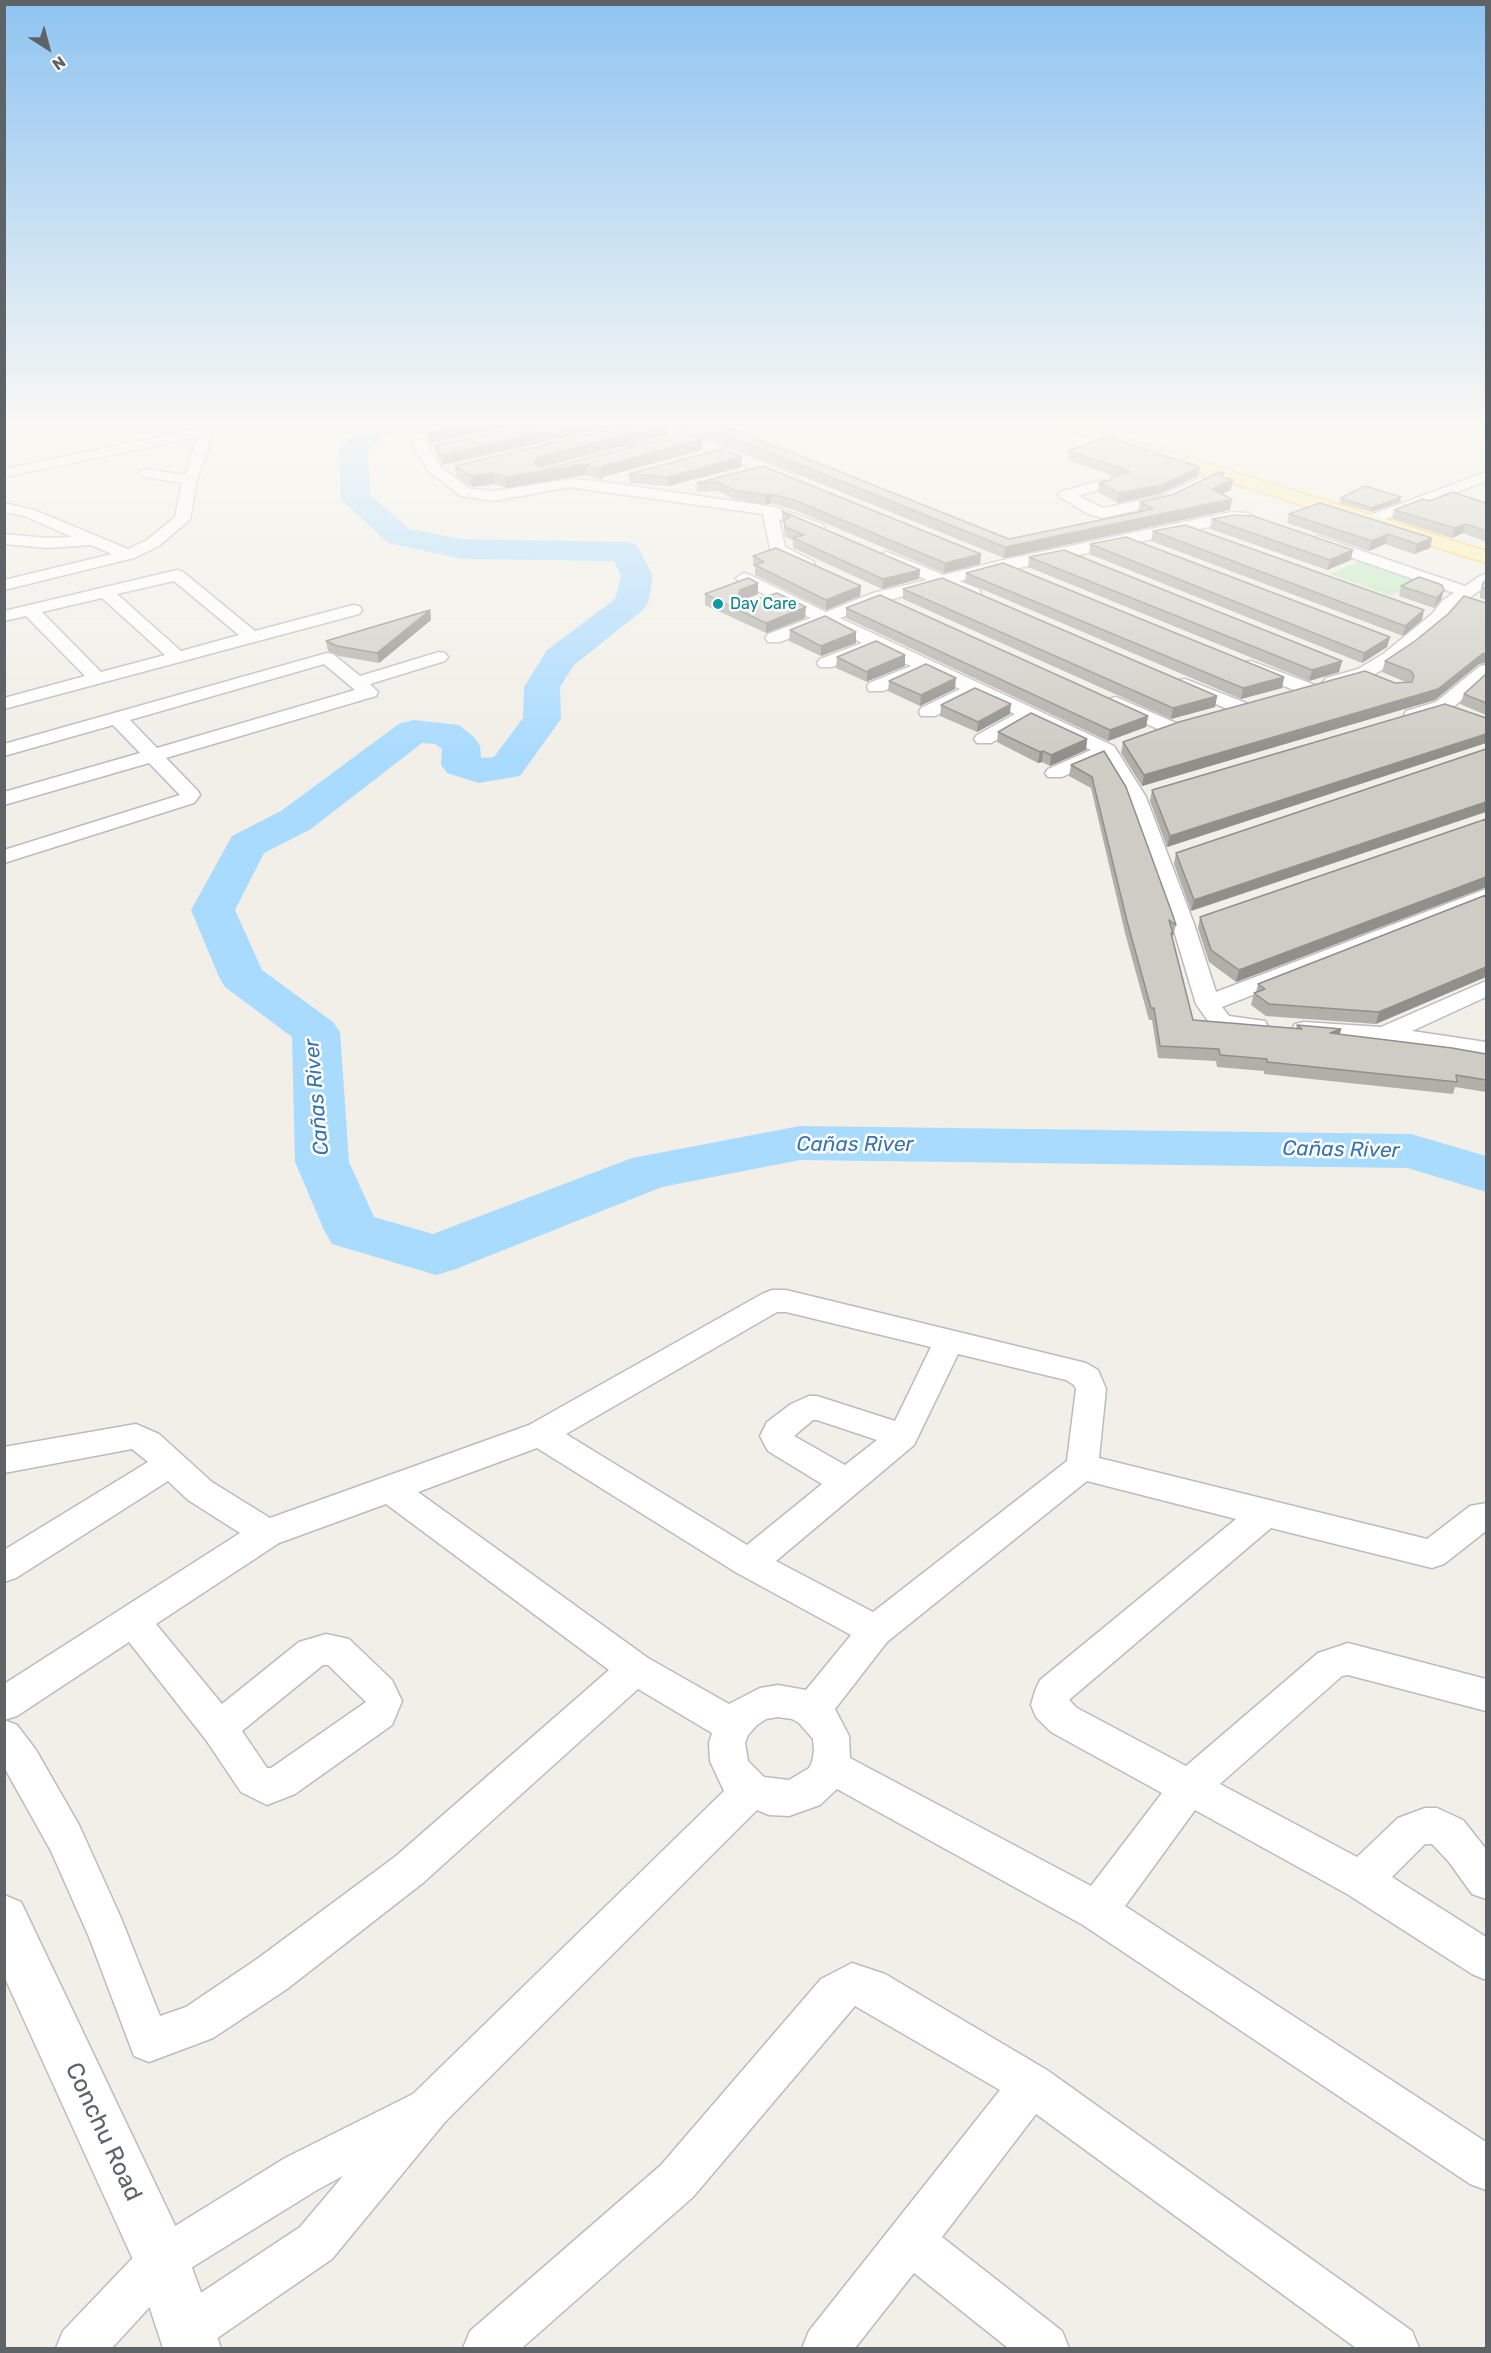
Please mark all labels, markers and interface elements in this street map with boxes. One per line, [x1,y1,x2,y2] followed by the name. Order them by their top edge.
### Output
[18,18,78,78] north arrow
[49,52,69,74] text: N
[730,594,797,614] place label: Day Care
[711,597,725,611] marker: Day Care
[299,1038,335,1156] water label: Cañas River
[796,1132,914,1158] water label: Cañas River
[1282,1136,1400,1164] water label: Cañas River
[58,2058,148,2206] street label: Conchu Road

